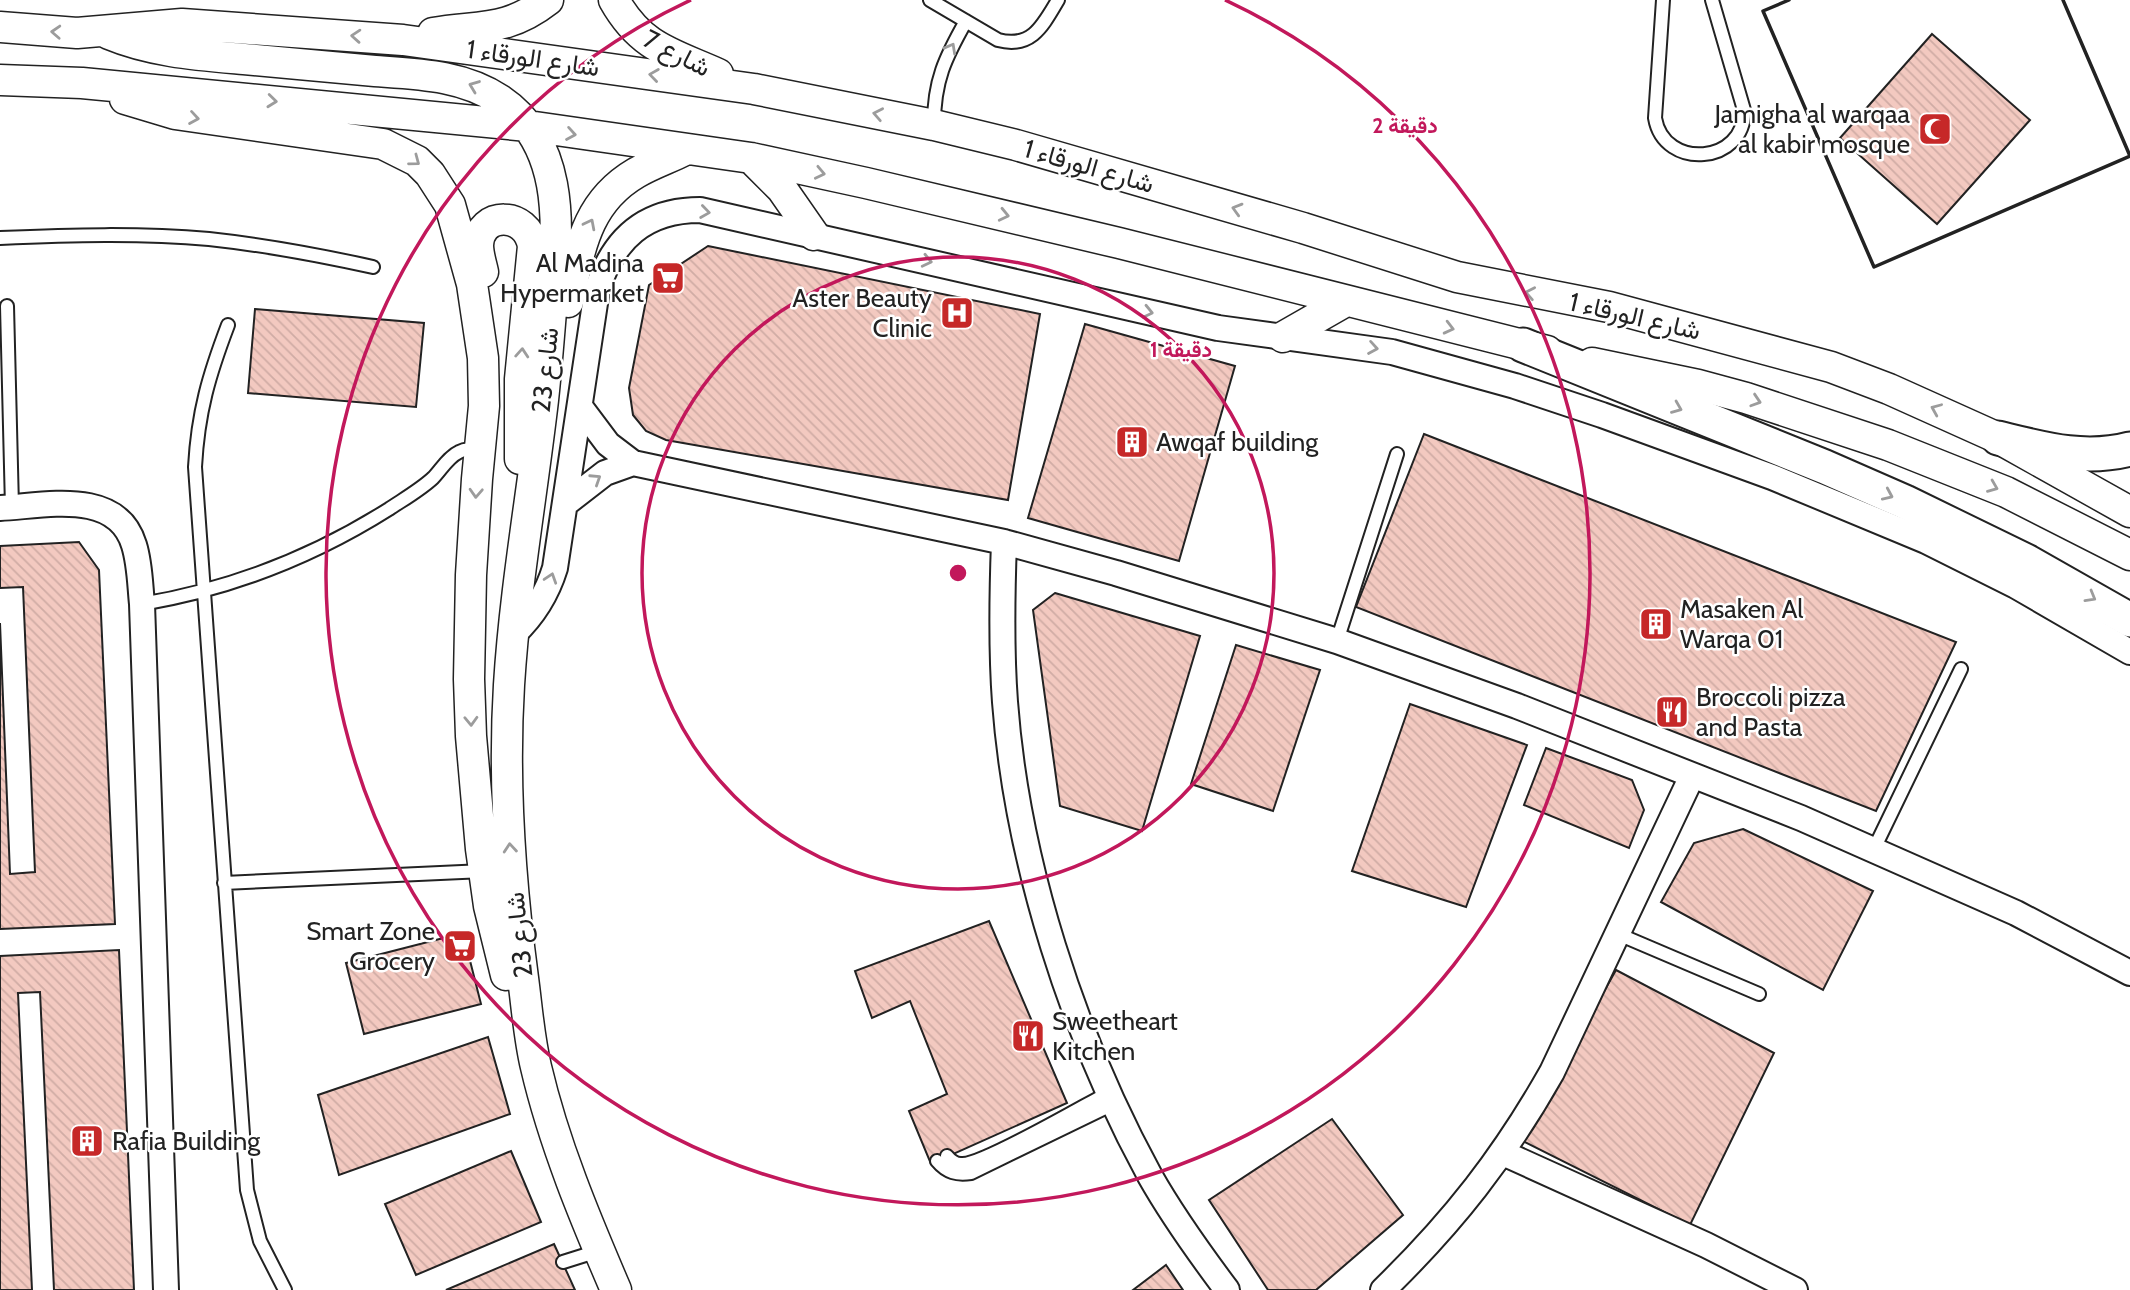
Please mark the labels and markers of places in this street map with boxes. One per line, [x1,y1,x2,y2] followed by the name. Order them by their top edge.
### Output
[1713,98,1911,160] place label: Jamigha al warqaa al kabir mosque
[1916,110,1954,148] mosque icon: Jamigha al warqaa al kabir mosque
[500,247,645,309] place label: Al Madina Hypermarket
[649,259,687,297] supermarket icon: Al Madina Hypermarket
[792,282,932,344] place label: Aster Beauty Clinic
[938,294,976,332] hospital icon: Aster Beauty Clinic
[1113,423,1151,461] building icon: Awqaf building
[1156,426,1319,458] place label: Awqaf building
[946,561,970,585] centre of rings
[1680,593,1803,655] place label: Masaken Al Warqa 01
[1637,605,1675,643] building icon: Masaken Al Warqa 01
[1696,681,1846,743] place label: Broccoli pizza and Pasta
[1653,693,1691,731] restaurant icon: Broccoli pizza and Pasta
[306,915,435,977] place label: Smart Zone Grocery
[441,927,479,965] supermarket icon: Smart Zone Grocery
[1052,1005,1178,1067] place label: Sweetheart Kitchen
[1009,1017,1047,1055] restaurant icon: Sweetheart Kitchen
[68,1122,106,1160] building icon: Rafia Building
[112,1125,261,1157] place label: Rafia Building

